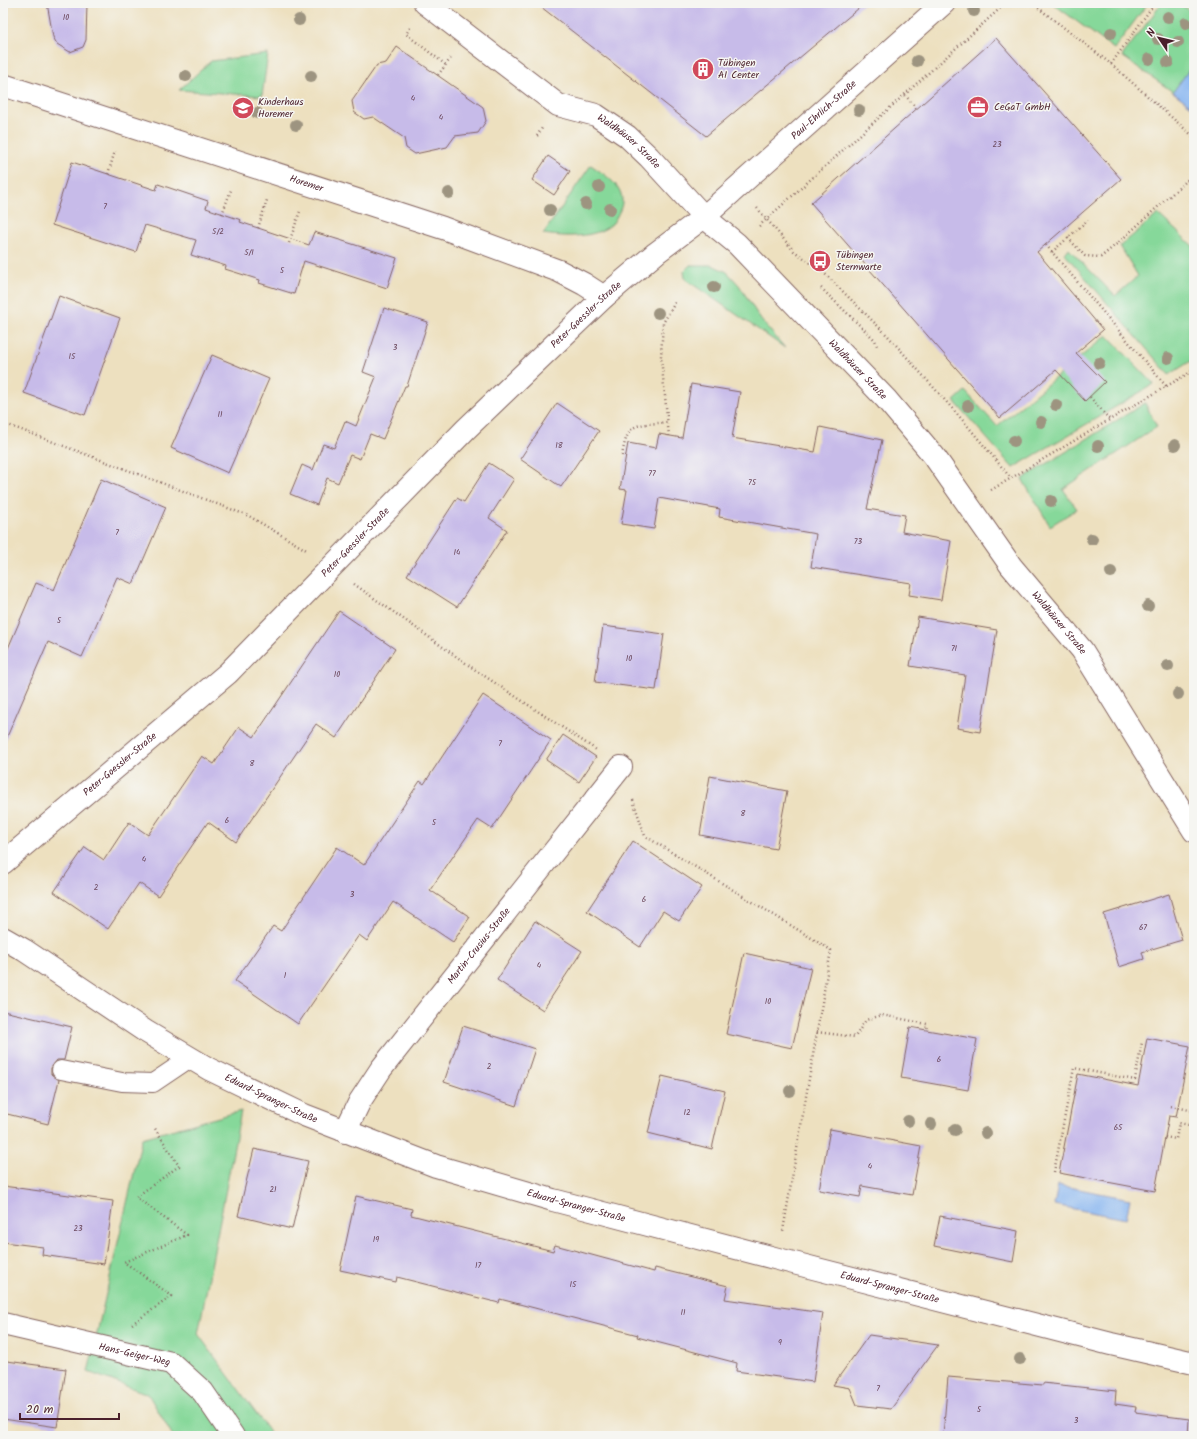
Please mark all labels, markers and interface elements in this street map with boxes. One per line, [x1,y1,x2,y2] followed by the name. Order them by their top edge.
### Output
[63,11,69,24] house number: 10
[1139,18,1179,58] north arrow
[1142,25,1161,41] text: N
[718,55,759,83] place label: Tübingen AI Center
[690,56,716,82] building icon: Tübingen AI Center
[787,76,861,144] street label: Paul-Ehrlich-Straße
[411,92,416,105] house number: 4
[258,94,304,122] place label: Kinderhaus Horemer
[965,94,991,120] office icon: CeGaT GmbH
[230,95,256,121] school or university icon: Kinderhaus Horemer
[994,99,1051,115] place label: CeGaT GmbH
[594,110,664,173] street label: Waldhäuser Straße
[439,111,444,124] house number: 4
[992,138,1002,151] house number: 23
[287,171,326,197] street label: Horemer
[103,200,107,213] house number: 7
[212,225,224,238] house number: 5/2
[244,246,254,259] house number: 5/1
[836,247,882,275] place label: Tübingen Sternwarte
[807,248,833,274] bus stop icon: Tübingen Sternwarte
[280,264,285,277] house number: 5
[547,277,625,352] street label: Peter-Goessler-Straße
[825,336,891,404] street label: Waldhäuser Straße
[393,341,398,354] house number: 3
[69,350,76,363] house number: 15
[217,408,223,421] house number: 11
[555,439,563,452] house number: 18
[648,467,656,480] house number: 77
[748,476,757,489] house number: 75
[317,503,394,581] street label: Peter-Goessler-Straße
[115,526,119,539] house number: 7
[854,535,863,548] house number: 73
[454,546,461,559] house number: 14
[1028,588,1091,658] street label: Waldhäuser Straße
[57,614,62,627] house number: 5
[951,642,958,655] house number: 71
[626,652,632,665] house number: 10
[334,668,340,681] house number: 10
[79,728,161,800] street label: Peter-Goessler-Straße
[498,737,502,750] house number: 7
[250,757,255,770] house number: 8
[741,807,746,820] house number: 8
[225,814,229,827] house number: 6
[432,816,437,829] house number: 5
[142,853,147,866] house number: 4
[94,881,99,894] house number: 2
[350,888,355,901] house number: 3
[642,893,646,906] house number: 6
[443,904,515,988] street label: Martin-Crusius-Straße
[1139,921,1147,934] house number: 67
[537,959,542,972] house number: 4
[284,969,287,982] house number: 1
[765,995,771,1008] house number: 10
[937,1053,941,1066] house number: 6
[487,1060,492,1073] house number: 2
[222,1070,320,1128] street label: Eduard-Spranger-Straße
[683,1106,691,1119] house number: 12
[1114,1121,1123,1134] house number: 65
[868,1160,873,1173] house number: 4
[269,1183,277,1196] house number: 21
[525,1185,628,1227] street label: Eduard-Spranger-Straße
[73,1222,83,1235] house number: 23
[373,1233,379,1246] house number: 19
[475,1259,481,1272] house number: 17
[839,1267,941,1308] street label: Eduard-Spranger-Straße
[570,1278,577,1291] house number: 15
[680,1306,686,1319] house number: 11
[778,1336,782,1349] house number: 9
[97,1338,172,1371] street label: Hans-Geiger-Weg
[876,1382,880,1395] house number: 7
[20,1395,119,1421] scale bar
[26,1400,54,1419] text: 20 m
[977,1403,982,1416] house number: 5
[1074,1414,1079,1427] house number: 3

